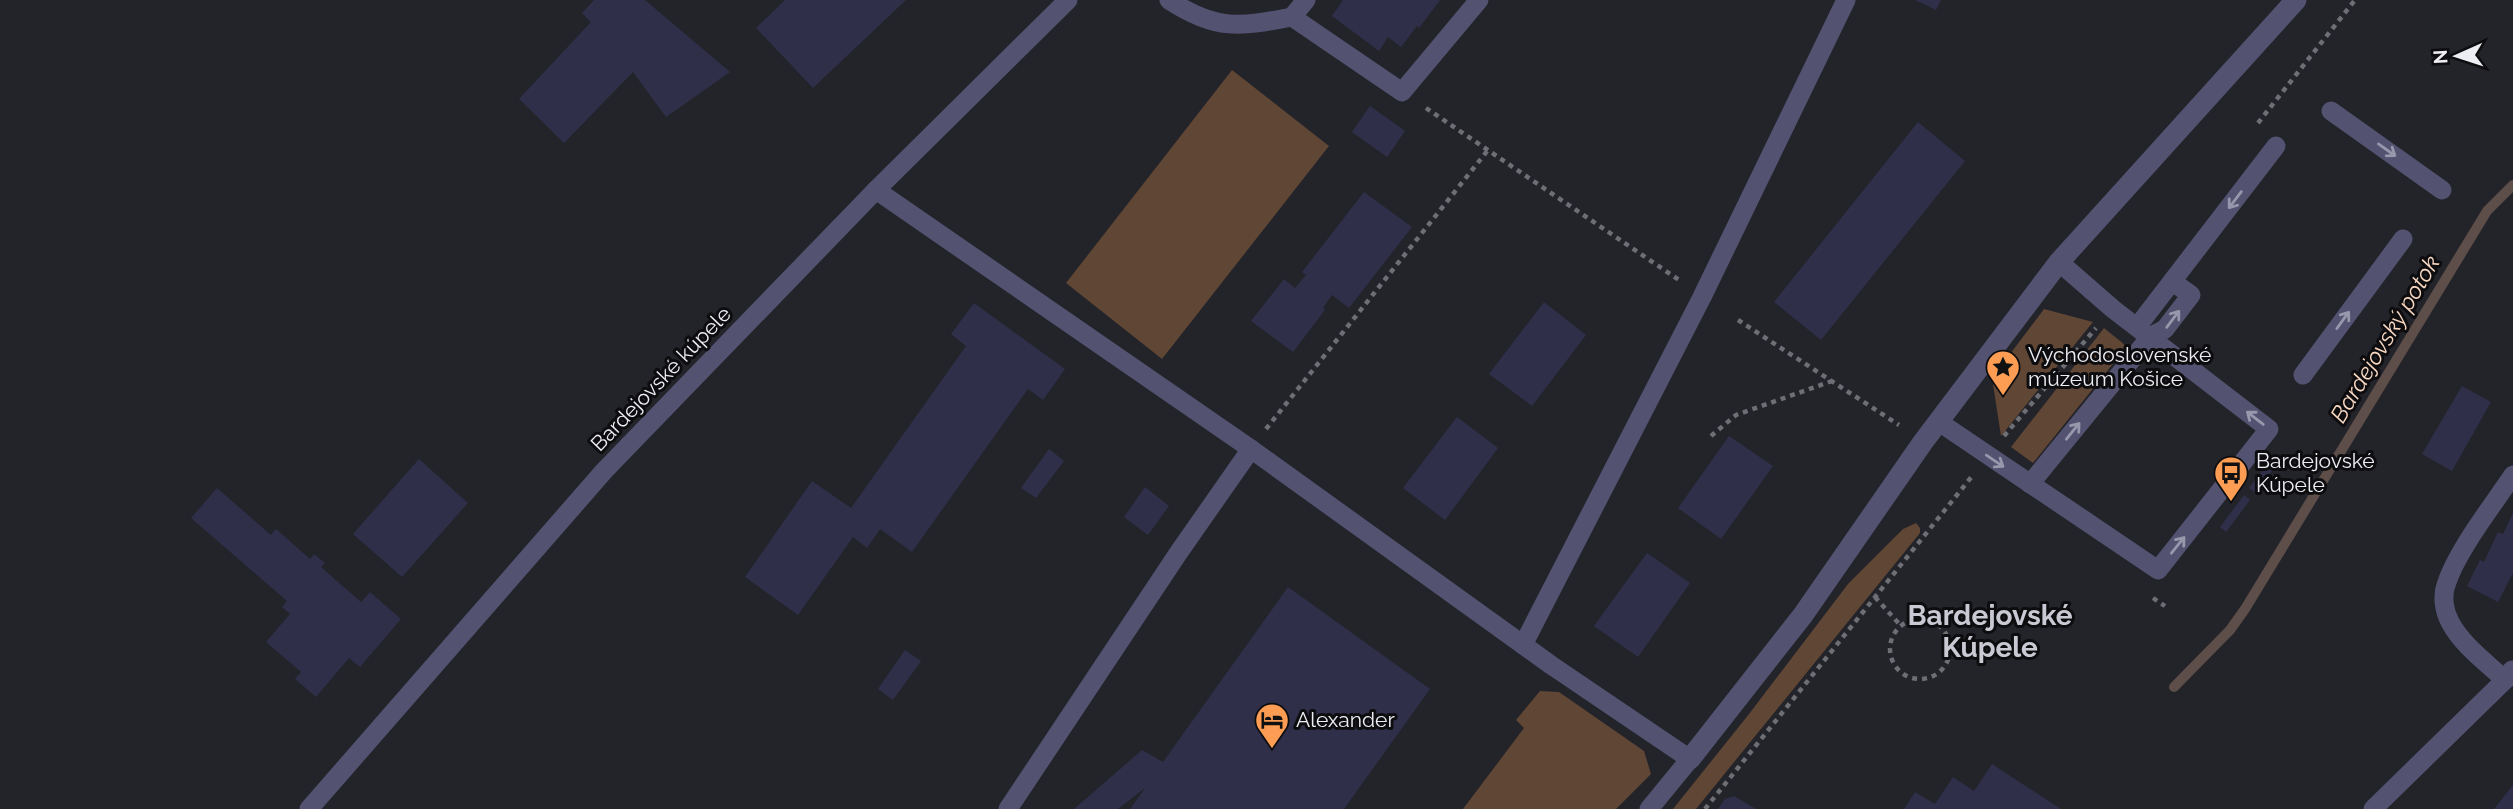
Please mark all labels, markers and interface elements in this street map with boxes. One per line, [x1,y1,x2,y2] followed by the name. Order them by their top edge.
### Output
[2422,21,2492,91] north arrow
[2429,49,2451,65] text: N
[2376,143,2396,157] one-way arrow
[2227,191,2242,209] one-way arrow
[2324,250,2445,427] water label: Bardejovský potok
[585,301,736,456] street label: Bardejovské kúpele
[2335,310,2350,329] one-way arrow
[2166,311,2181,329] one-way arrow
[2028,342,2211,391] place label: Východoslovenské múzeum Košice
[1984,348,2022,397] place icon: Východoslovenské múzeum Košice
[2246,410,2264,425] one-way arrow
[2065,423,2081,441] one-way arrow
[2256,448,2375,497] place label: Bardejovské Kúpele
[1984,454,2004,468] one-way arrow
[2212,454,2250,503] bus stop icon: Bardejovské Kúpele
[2170,537,2185,555] one-way arrow
[1908,599,2073,664] district label: Bardejovské Kúpele
[1253,701,1291,750] hotel icon: Alexander
[1296,707,1395,732] place label: Alexander

